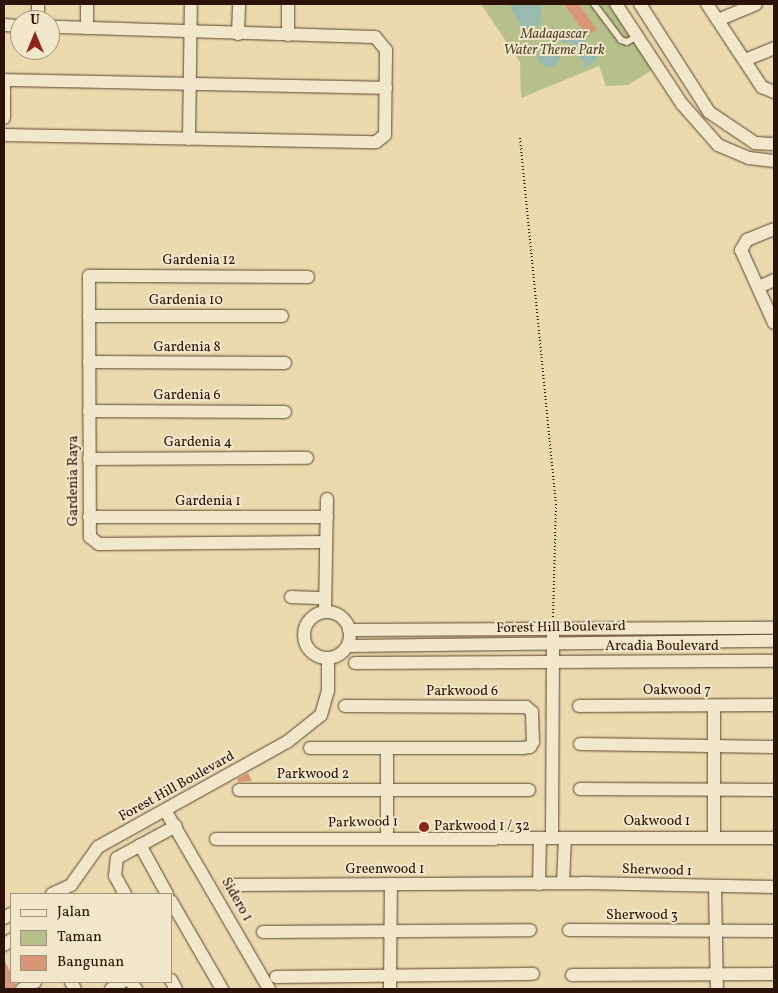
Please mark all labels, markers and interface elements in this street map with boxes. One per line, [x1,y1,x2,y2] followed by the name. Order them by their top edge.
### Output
[10,10,60,60] north arrow
[30,11,40,30] text: U
[503,27,605,59] park label: Madagascar Water Theme Park
[163,253,235,269] street label: Gardenia 12
[149,293,223,309] street label: Gardenia 10
[153,340,221,356] street label: Gardenia 8
[153,388,221,404] street label: Gardenia 6
[164,435,232,451] street label: Gardenia 4
[66,436,82,526] street label: Gardenia Raya
[175,494,241,510] street label: Gardenia 1
[496,618,626,638] street label: Forest Hill Boulevard
[605,639,719,655] street label: Arcadia Boulevard
[643,683,711,699] street label: Oakwood 7
[426,684,498,700] street label: Parkwood 6
[116,748,238,826] street label: Forest Hill Boulevard
[277,767,349,783] street label: Parkwood 2
[328,814,398,832] street label: Parkwood 1
[624,814,690,830] street label: Oakwood 1
[434,819,530,835] place label: Parkwood 1 / 32
[418,821,430,833] marker: Parkwood 1 / 32
[622,861,692,881] street label: Sherwood 1
[346,862,424,878] street label: Greenwood 1
[217,875,255,925] street label: Sidero 1
[10,893,172,983] legend
[57,902,90,923] text: Jalan
[606,908,678,924] street label: Sherwood 3
[57,927,102,948] text: Taman
[57,952,124,973] text: Bangunan

